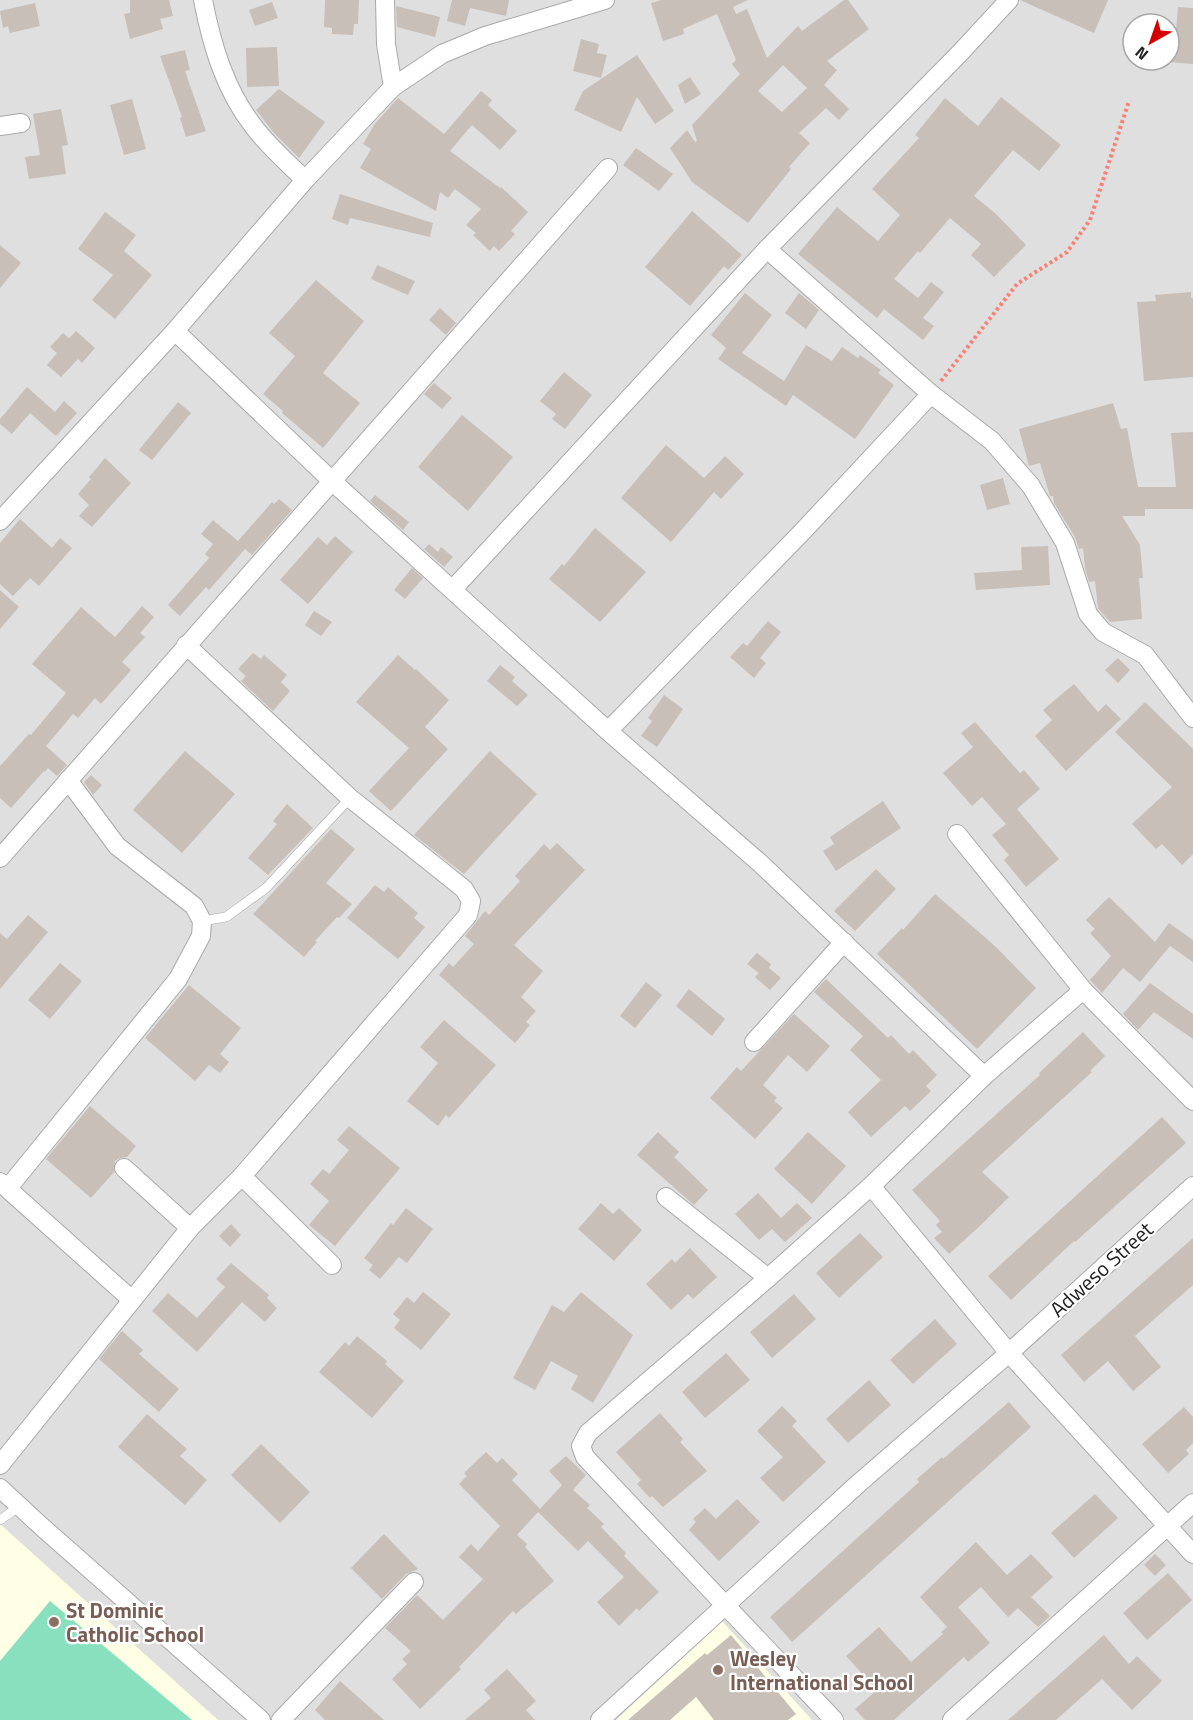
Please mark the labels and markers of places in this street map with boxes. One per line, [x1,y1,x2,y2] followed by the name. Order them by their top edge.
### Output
[66,1594,204,1650] place label: St Dominic Catholic School
[47,1615,61,1629] marker: St Dominic Catholic School
[730,1642,913,1698] place label: Wesley International School
[711,1663,725,1677] marker: Wesley International School

